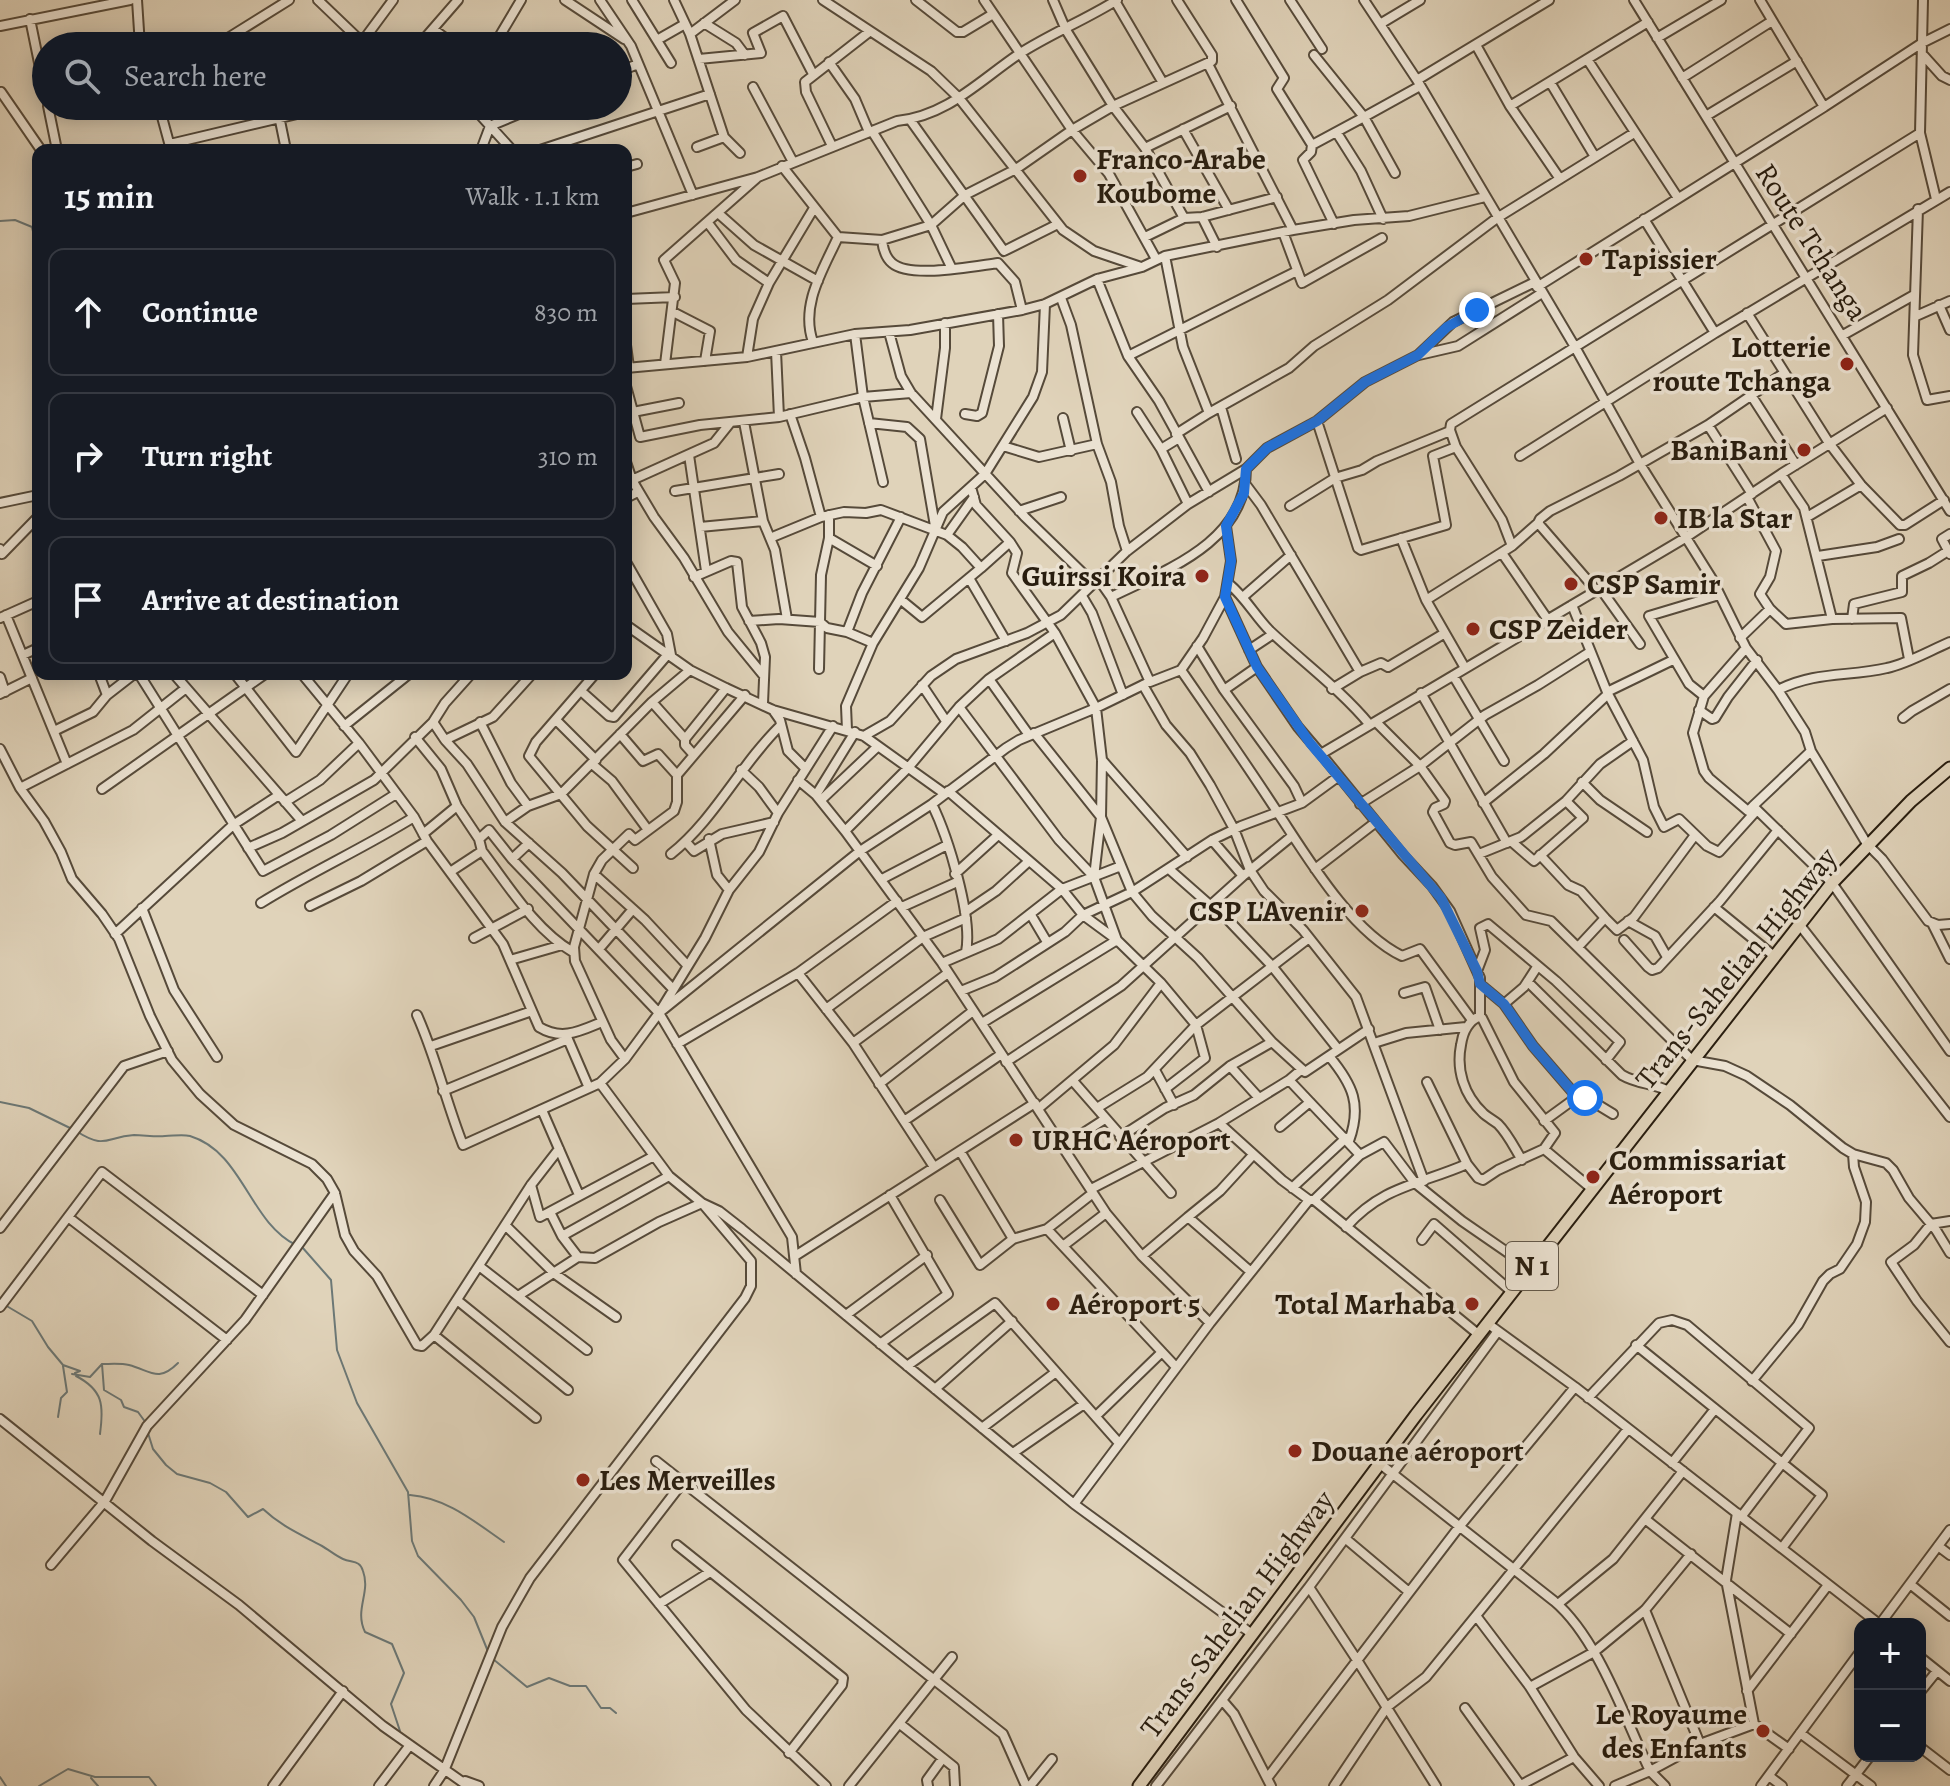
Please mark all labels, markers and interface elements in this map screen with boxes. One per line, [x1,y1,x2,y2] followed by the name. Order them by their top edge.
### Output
[32,32,632,120] search box
[60,54,104,98] icon: search
[124,56,267,96] text: Search here
[1096,139,1266,213] place label: Franco-Arabe Koubome
[1746,156,1878,328] street label: Route Tchanga
[1071,167,1089,185] marker: Franco-Arabe Koubome
[64,173,154,220] text: 15 min
[466,179,600,214] text: Walk · 1.1 km
[1602,239,1717,279] place label: Tapissier
[1577,250,1595,268] marker: Tapissier
[66,290,110,334] icon: ahead
[142,292,258,332] text: Continue
[1459,292,1495,328] route end
[534,295,598,330] text: 830 m
[1653,327,1832,401] place label: Lotterie route Tchanga
[1838,355,1856,373] marker: Lotterie route Tchanga
[1670,430,1788,470] place label: BaniBani
[66,434,110,478] icon: right
[142,436,272,476] text: Turn right
[538,439,598,474] text: 310 m
[1795,441,1813,459] marker: BaniBani
[1677,498,1793,538] place label: IB la Star
[1652,509,1670,527] marker: IB la Star
[1021,556,1186,596] place label: Guirssi Koira
[1587,564,1721,604] place label: CSP Samir
[1193,567,1211,585] marker: Guirssi Koira
[1562,575,1580,593] marker: CSP Samir
[66,578,110,622] icon: arrive
[142,580,399,620] text: Arrive at destination
[1489,609,1628,649] place label: CSP Zeider
[1464,620,1482,638] marker: CSP Zeider
[1626,838,1846,1097] street label: Trans-Sahelian Highway
[1189,891,1346,931] place label: CSP L'Avenir
[1353,902,1371,920] marker: CSP L'Avenir
[1567,1080,1603,1116] route start
[1032,1120,1231,1160] place label: URHC Aéroport
[1007,1131,1025,1149] marker: URHC Aéroport
[1608,1140,1786,1214] place label: Commissariat Aéroport
[1584,1168,1602,1186] marker: Commissariat Aéroport
[1506,1242,1558,1290] road number: N 1
[1068,1284,1200,1324] place label: Aéroport 5
[1275,1284,1457,1324] place label: Total Marhaba
[1044,1295,1062,1313] marker: Aéroport 5
[1463,1295,1481,1313] marker: Total Marhaba
[1311,1431,1524,1471] place label: Douane aéroport
[1286,1442,1304,1460] marker: Douane aéroport
[599,1460,776,1500] place label: Les Merveilles
[574,1471,592,1489] marker: Les Merveilles
[1131,1482,1344,1746] street label: Trans-Sahelian Highway
[1854,1618,1926,1762] map controls
[1854,1618,1926,1690] button: +
[1854,1690,1926,1762] button: −
[1595,1694,1747,1768] place label: Le Royaume des Enfants
[1754,1722,1772,1740] marker: Le Royaume des Enfants

